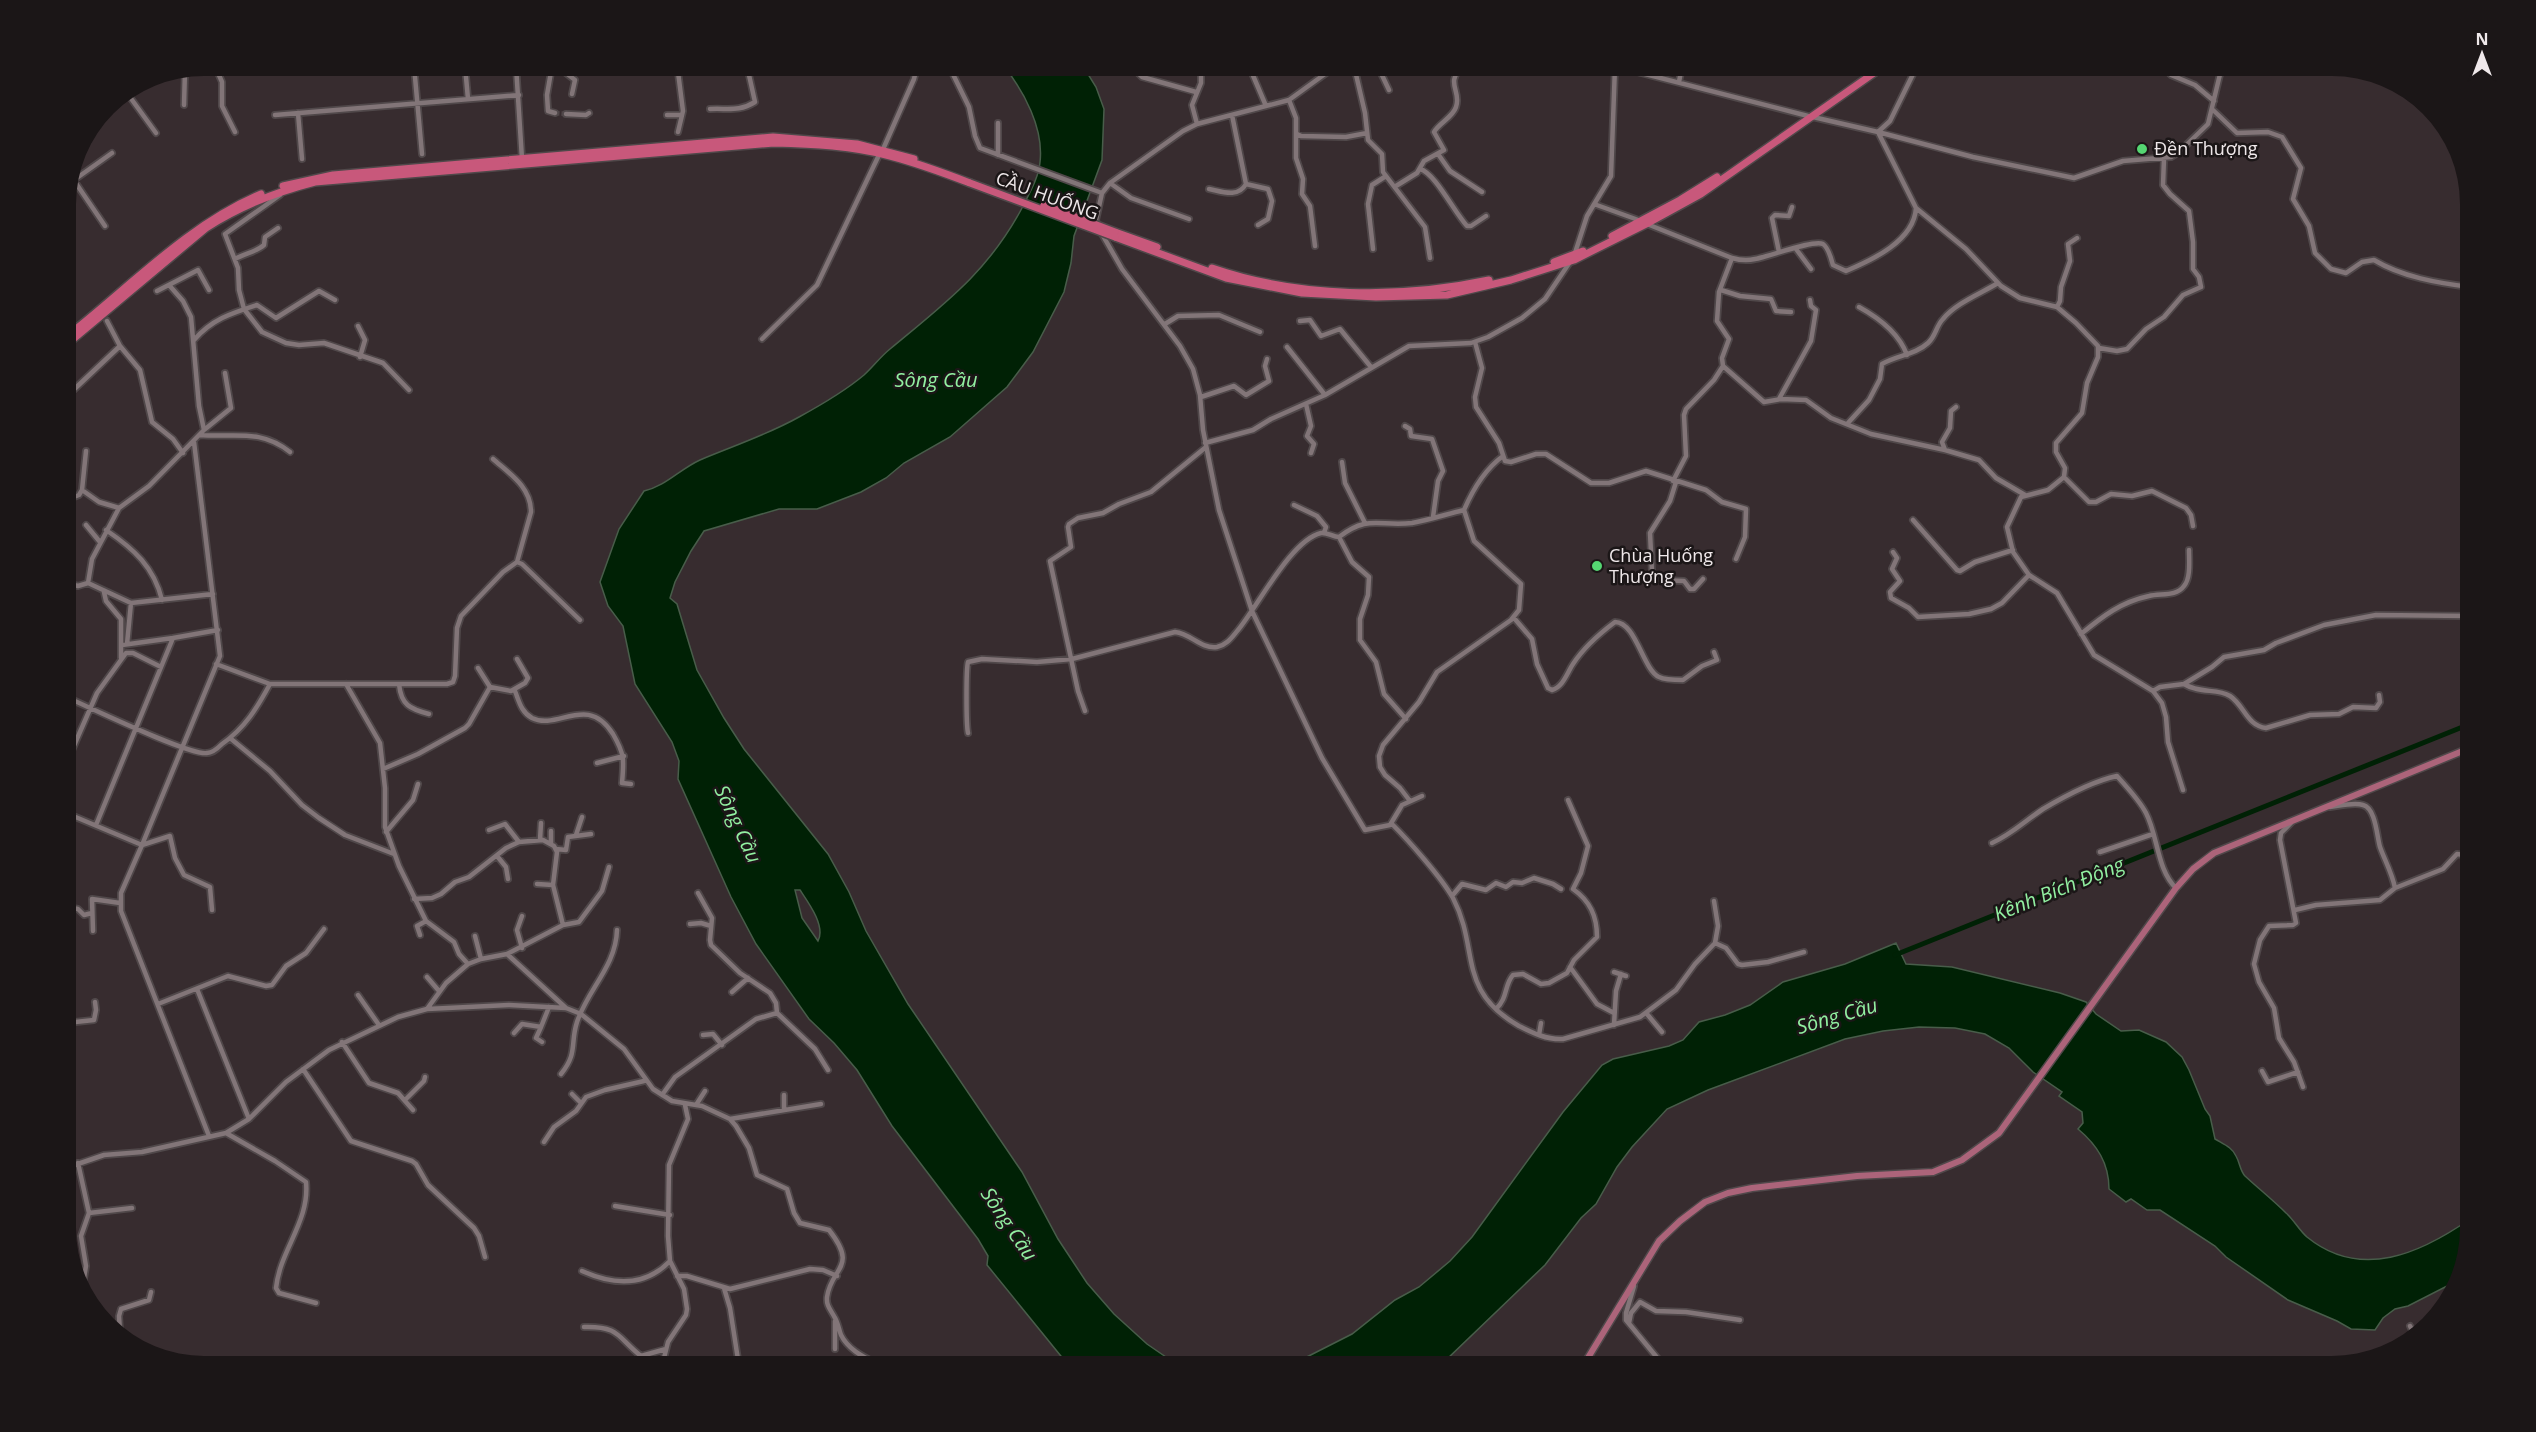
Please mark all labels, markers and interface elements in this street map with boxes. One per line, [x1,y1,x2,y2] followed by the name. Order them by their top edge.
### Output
[2452,24,2512,84] north arrow
[2475,28,2489,50] text: N
[2154,136,2258,160] place label: Đền Thượng
[2135,142,2149,156] marker: Đền Thượng
[993,165,1102,225] street label: CẦU HUỐNG
[894,366,978,393] water label: Sông Cầu
[1609,543,1713,588] place label: Chùa Huống Thượng
[1590,559,1604,573] marker: Chùa Huống Thượng
[709,780,768,867] water label: Sông Cầu
[1989,850,2129,927] water label: Kênh Bích Động
[1793,991,1880,1040] water label: Sông Cầu
[975,1182,1044,1266] water label: Sông Cầu

